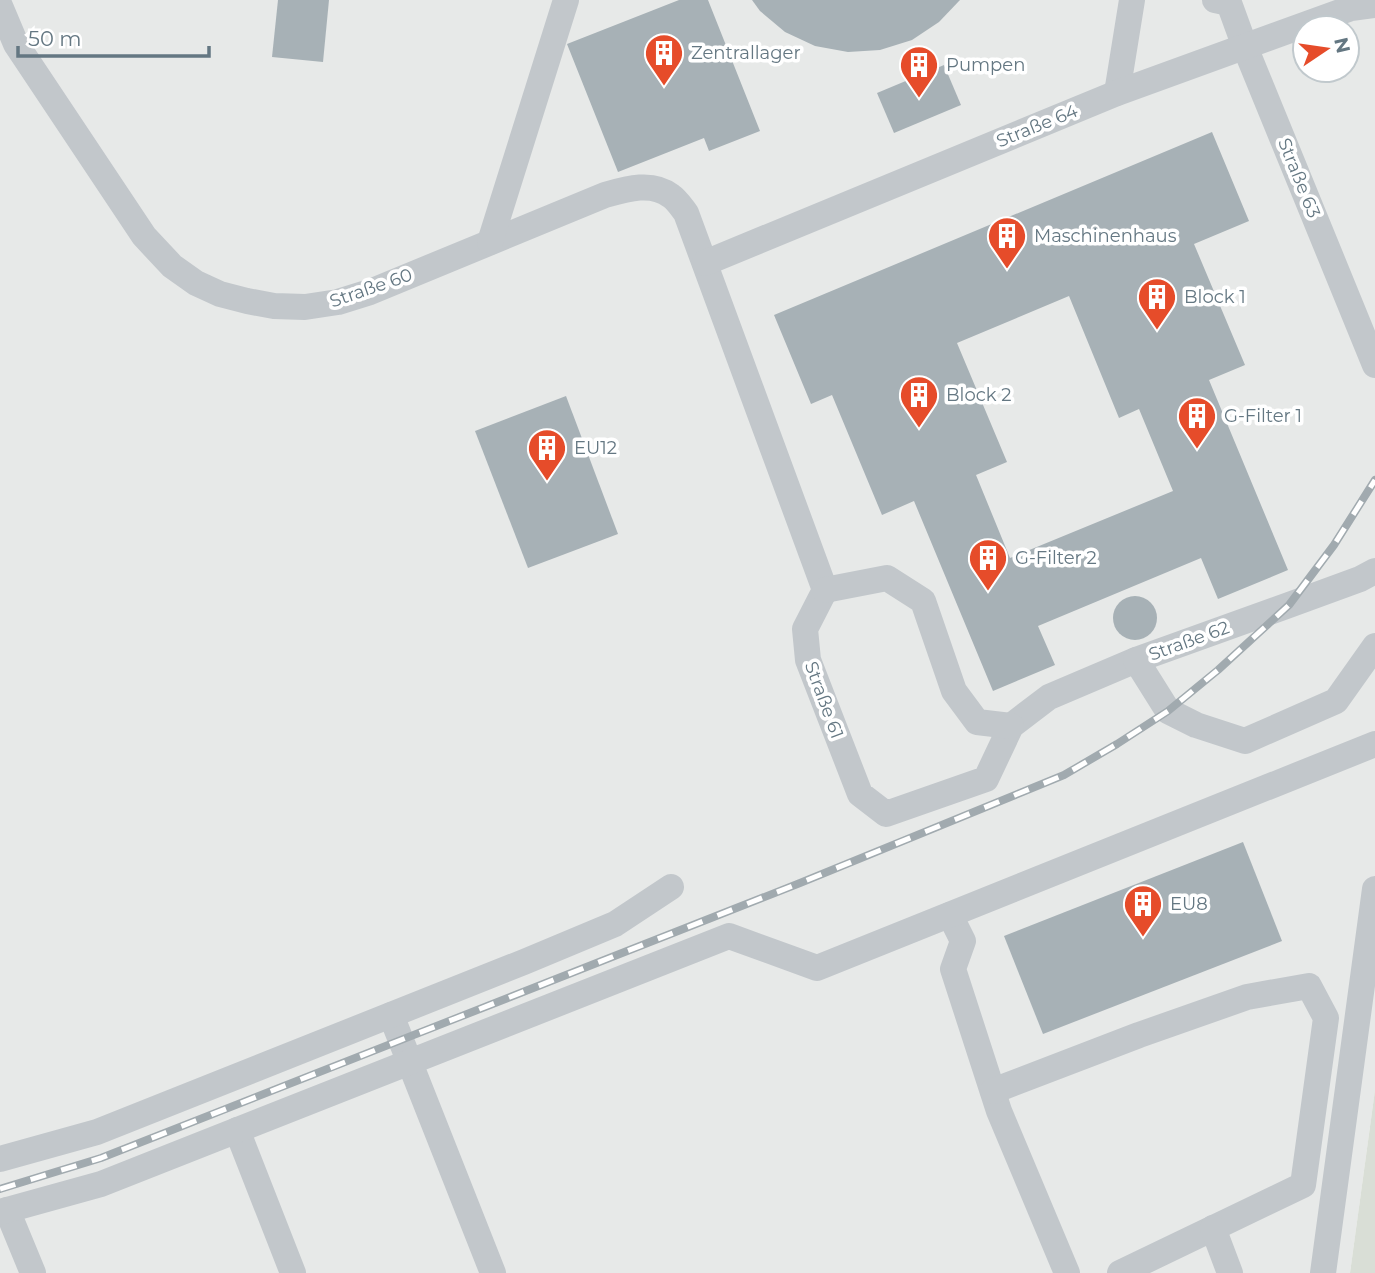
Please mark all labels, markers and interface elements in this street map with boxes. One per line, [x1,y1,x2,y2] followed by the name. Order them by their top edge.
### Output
[18,14,208,58] scale bar
[1291,14,1361,84] north arrow
[28,26,82,51] text: 50 m
[643,32,685,87] building icon: Zentrallager
[1329,35,1355,55] text: N
[691,42,801,64] place label: Zentrallager
[898,44,940,99] building icon: Pumpen
[946,54,1025,76] place label: Pumpen
[993,100,1081,152] street label: Straße 64
[1273,135,1325,221] street label: Straße 63
[986,215,1028,270] building icon: Maschinenhaus
[1034,225,1177,247] place label: Maschinenhaus
[327,264,415,312] street label: Straße 60
[1136,276,1178,331] building icon: Block 1
[1184,286,1246,308] place label: Block 1
[898,374,940,429] building icon: Block 2
[946,384,1011,406] place label: Block 2
[1176,395,1218,450] building icon: G-Filter 1
[1224,405,1302,427] place label: G-Filter 1
[526,427,568,482] building icon: EU12
[574,437,617,459] place label: EU12
[967,537,1009,592] building icon: G-Filter 2
[1015,547,1097,569] place label: G-Filter 2
[1146,616,1232,666] street label: Straße 62
[800,658,848,742] street label: Straße 61
[1122,883,1164,938] building icon: EU8
[1170,893,1208,915] place label: EU8

